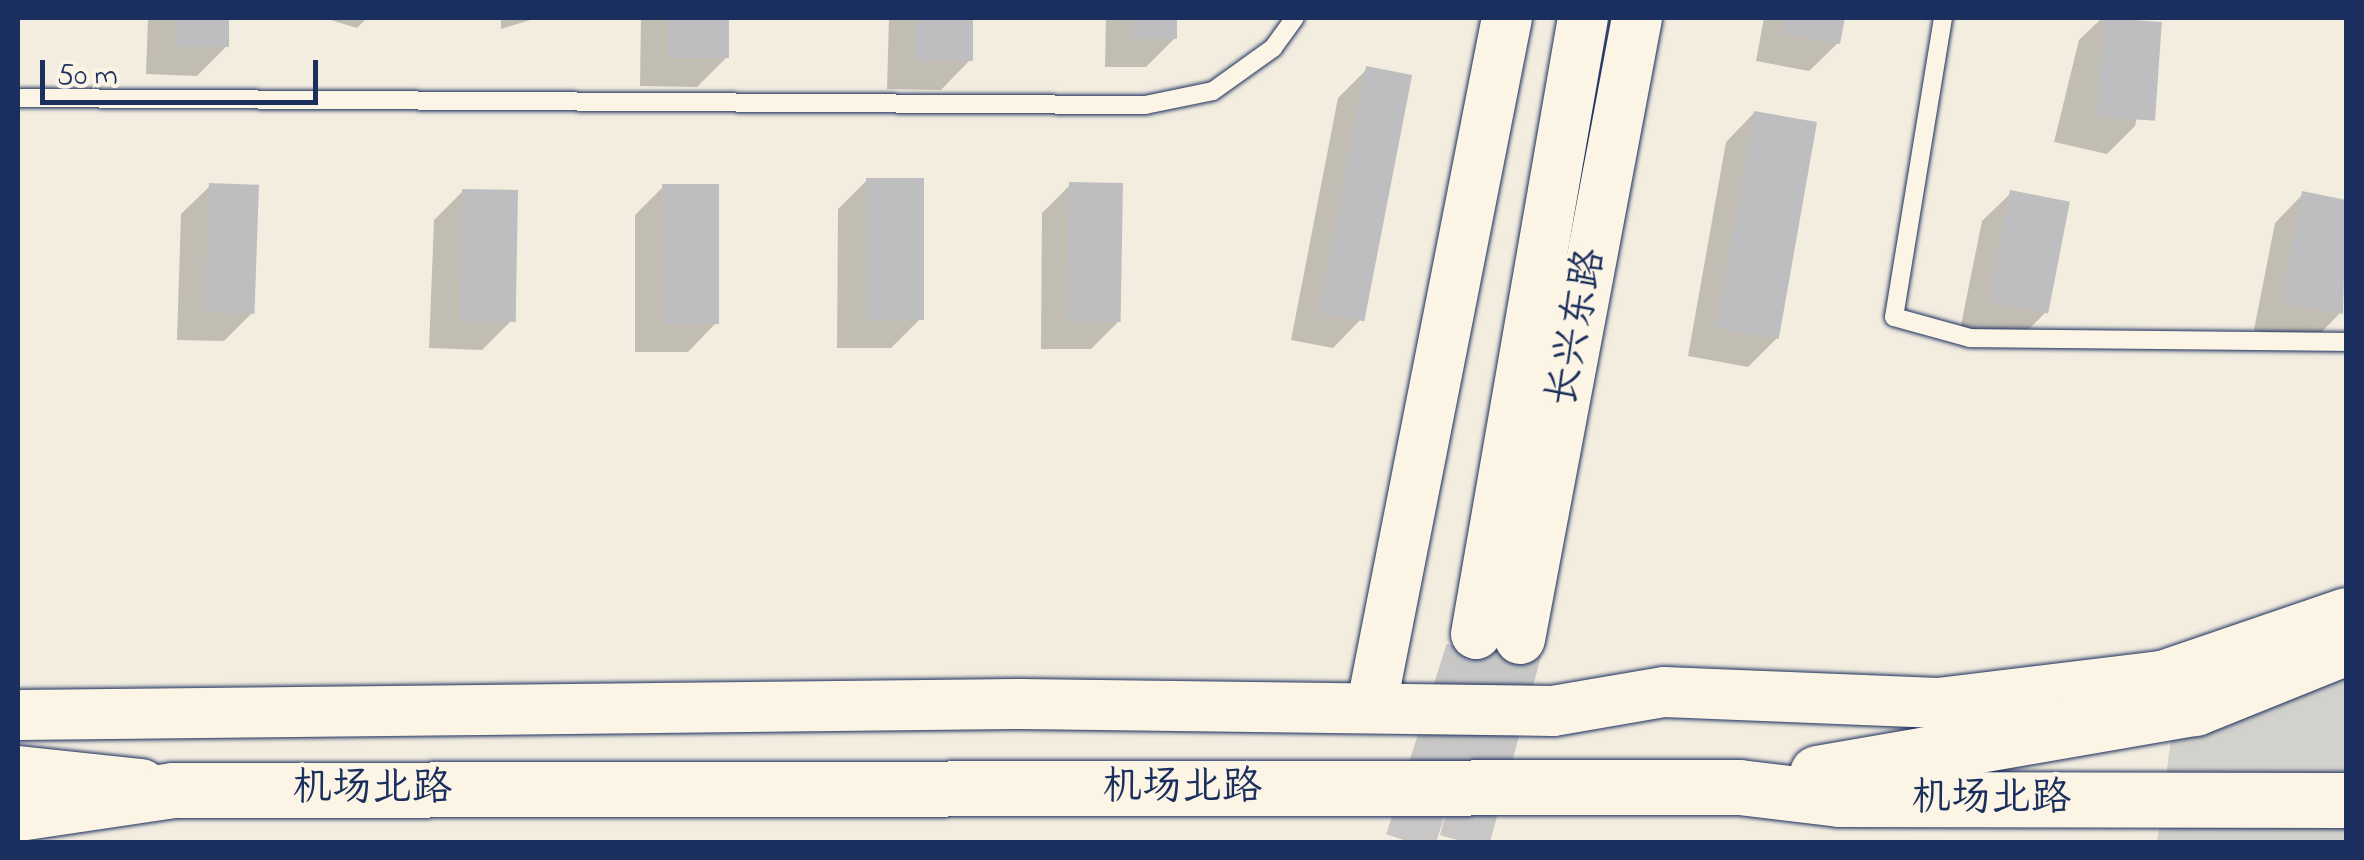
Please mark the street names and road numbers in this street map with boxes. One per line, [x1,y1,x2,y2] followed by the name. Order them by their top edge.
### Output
[1539,245,1617,411] street label: 长兴东路
[1102,765,1262,813] street label: 机场北路
[292,766,452,814] street label: 机场北路
[1911,776,2071,824] street label: 机场北路

